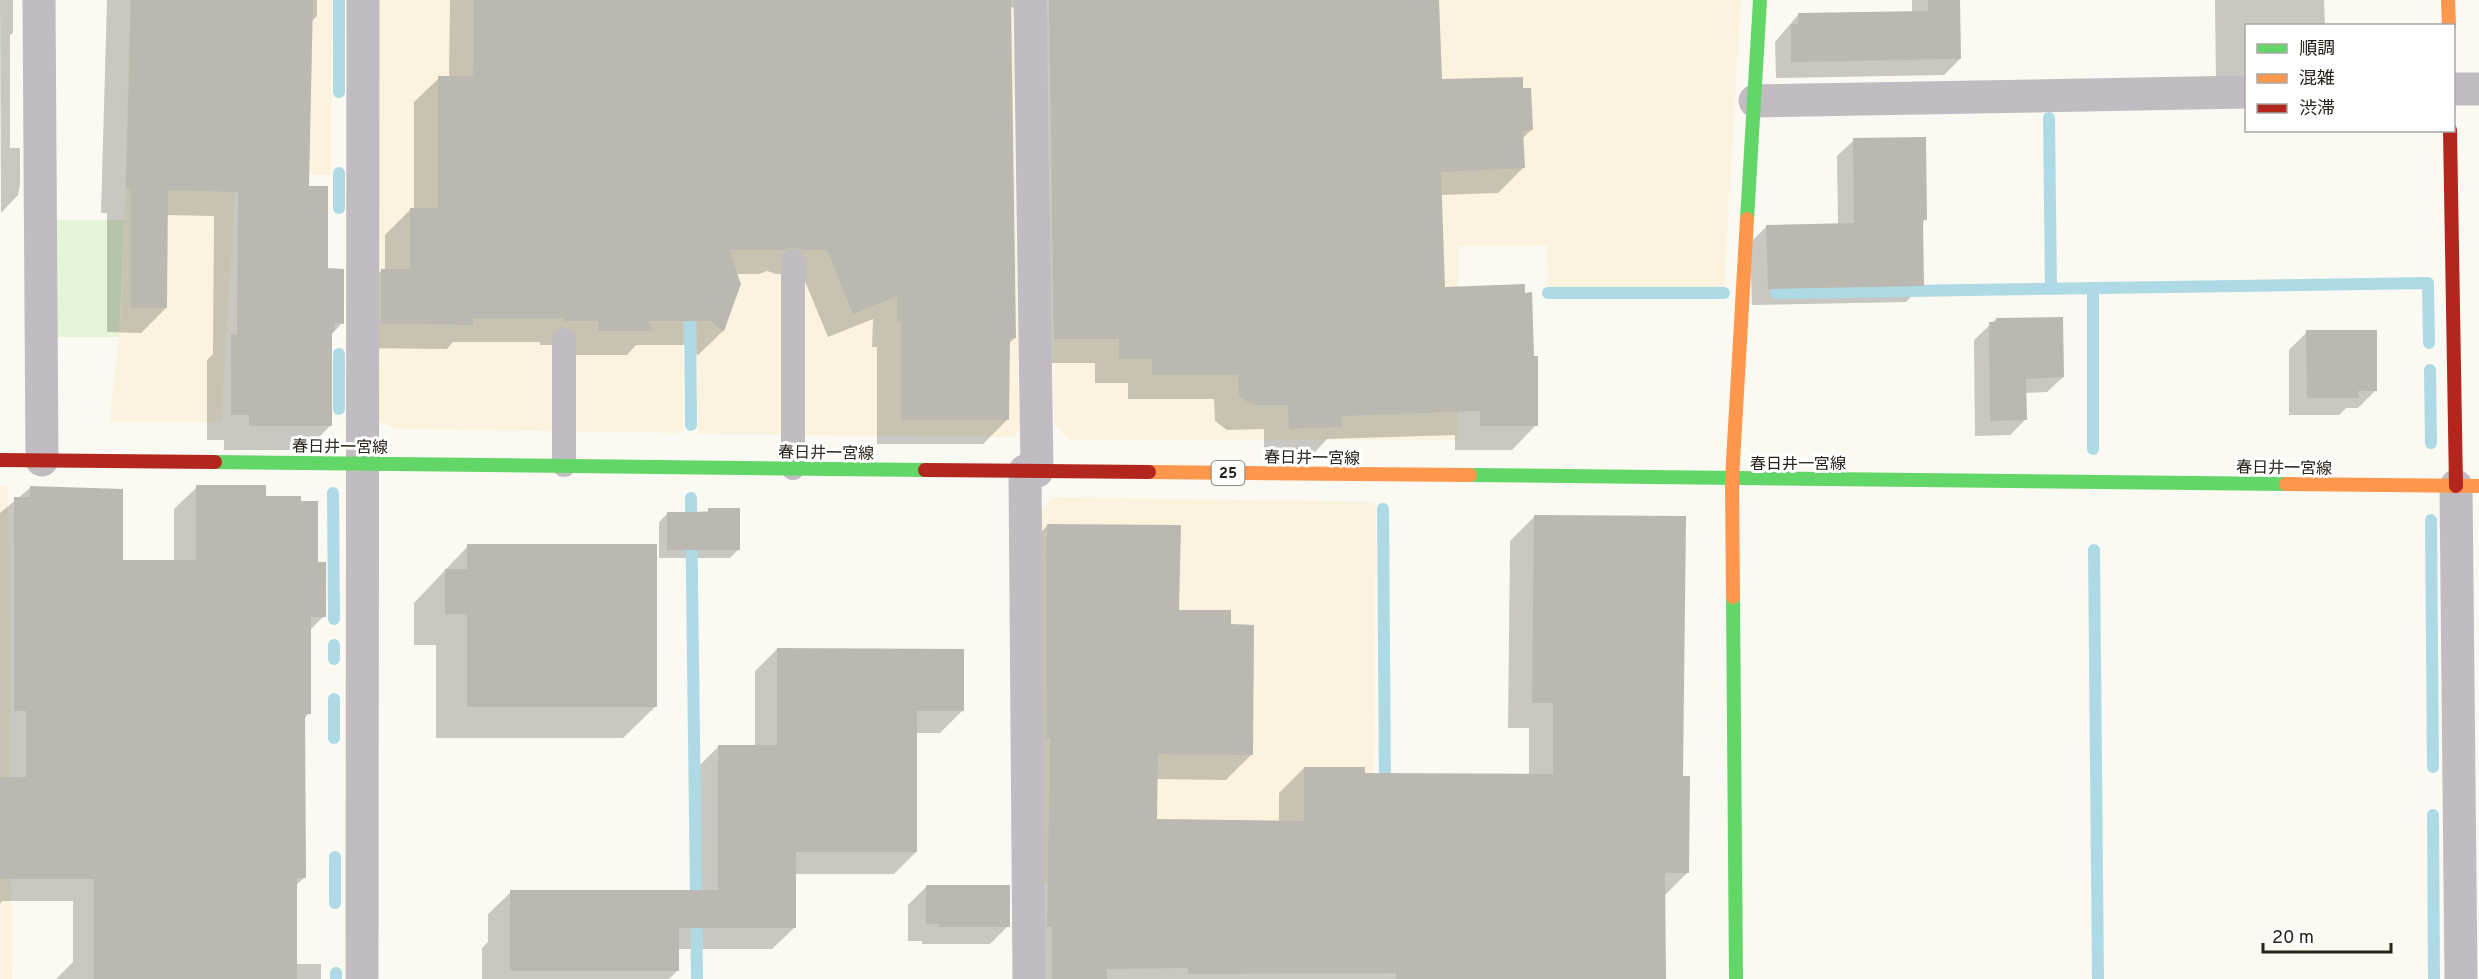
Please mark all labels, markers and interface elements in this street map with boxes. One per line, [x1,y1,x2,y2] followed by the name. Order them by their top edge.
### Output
[2245,24,2455,132] legend
[2299,38,2335,61] text: 順調
[2299,68,2335,91] text: 混雑
[2299,98,2335,121] text: 渋滞
[292,437,388,459] street label: 春日井一宮線
[778,443,874,465] street label: 春日井一宮線
[1264,448,1360,470] street label: 春日井一宮線
[1750,455,1846,475] street label: 春日井一宮線
[2236,458,2332,480] street label: 春日井一宮線
[1212,461,1244,485] road number: 25
[2263,916,2390,954] scale bar
[2272,927,2314,950] text: 20 m

